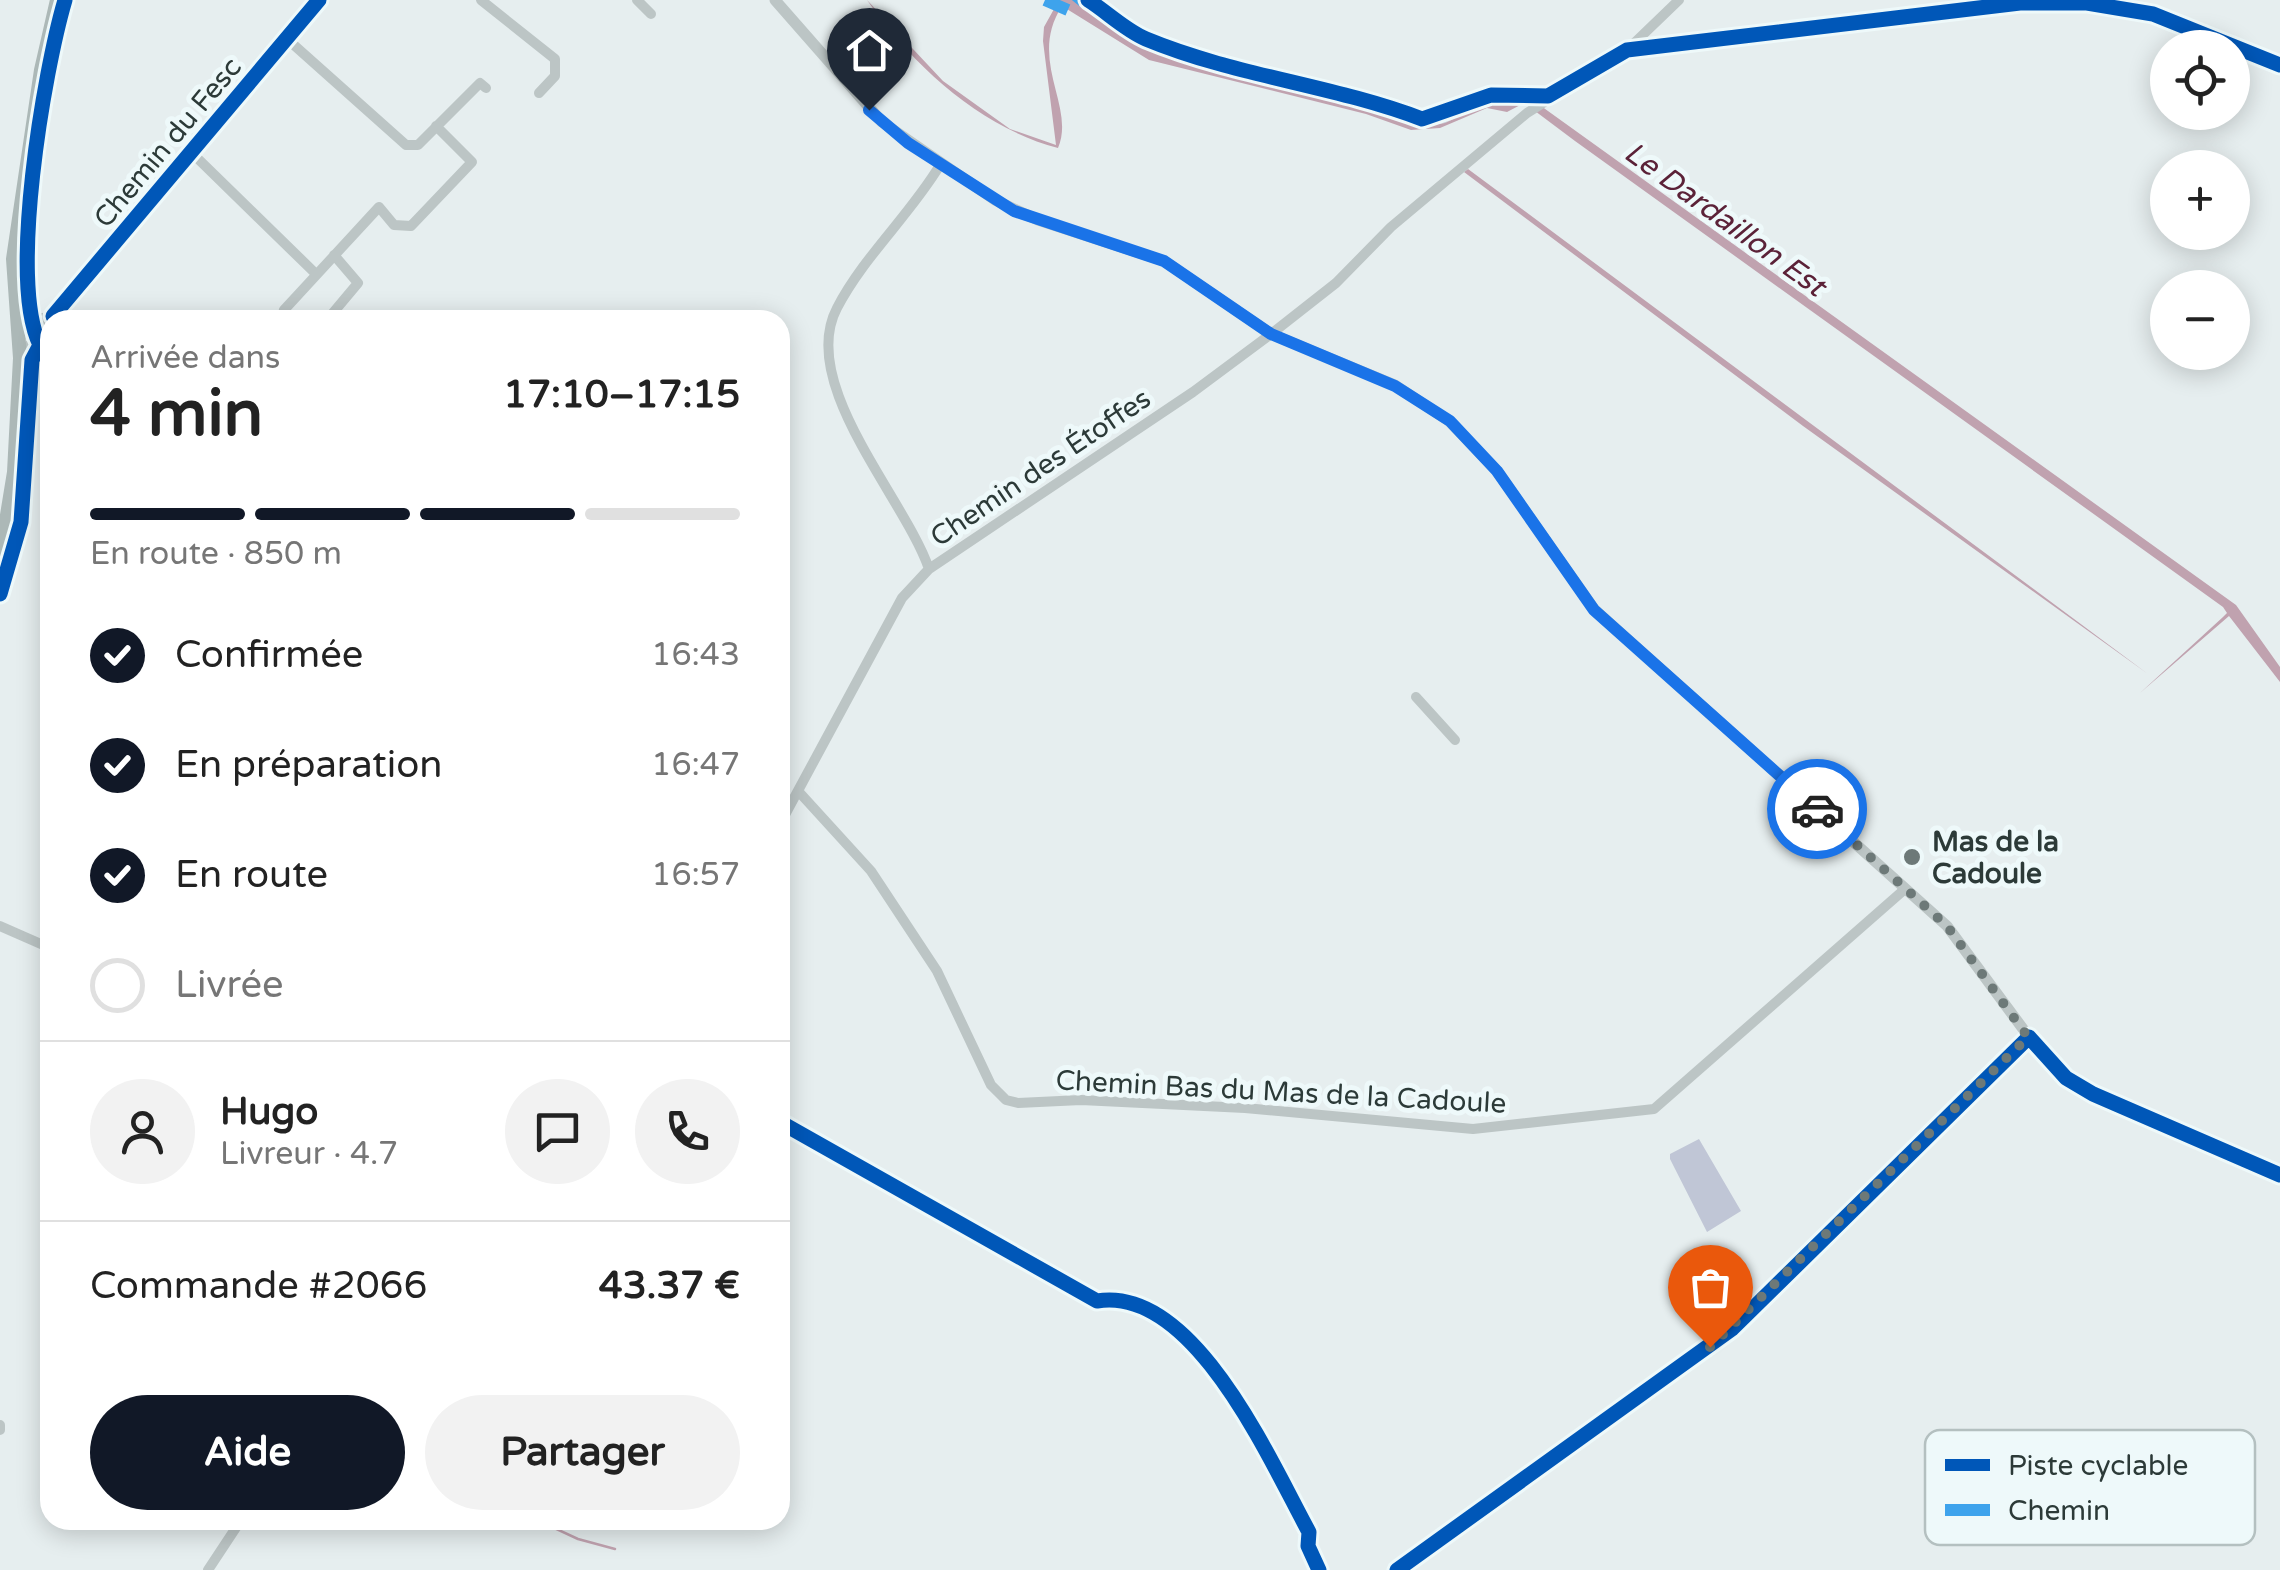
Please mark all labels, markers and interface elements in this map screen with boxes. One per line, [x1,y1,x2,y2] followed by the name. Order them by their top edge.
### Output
[827,8,912,111] pin
[842,23,897,78] icon: home
[2150,30,2250,370] map controls
[2150,30,2250,130] button: locate
[87,51,249,235] street label: Chemin du Fesc
[1617,134,1835,307] water label: Le Dardaillon Est
[2150,150,2250,250] button: +
[2150,270,2250,370] button: −
[90,339,280,377] text: Arrivée dans
[503,372,740,418] text: 17:10–17:15
[90,375,263,454] text: 4 min
[924,381,1157,554] street label: Chemin des Étoffes
[90,535,342,573] text: En route · 850 m
[90,628,145,683] icon: check
[175,632,363,678] text: Confirmée
[651,636,740,674] text: 16:43
[90,738,145,793] icon: check
[175,742,442,788] text: En préparation
[651,746,740,784] text: 16:47
[1767,759,1867,859] courier
[1790,782,1845,837] icon: car
[1932,825,2059,891] place label: Mas de la Cadoule
[1901,846,1923,868] marker: Mas de la Cadoule
[90,848,145,903] icon: check
[175,852,328,898] text: En route
[651,856,740,894] text: 16:57
[175,962,284,1008] text: Livrée
[1055,1063,1507,1121] street label: Chemin Bas du Mas de la Cadoule
[90,1079,195,1184] button: person
[505,1079,610,1184] button: chat
[635,1079,740,1184] button: phone
[220,1089,318,1135] text: Hugo
[220,1135,398,1173] text: Livreur · 4.7
[1668,1245,1753,1348] pin
[1683,1260,1738,1315] icon: bag
[90,1263,427,1309] text: Commande #2066
[599,1263,740,1309] text: 43.37 €
[90,1395,405,1510] button: Aide
[425,1395,740,1510] button: Partager
[1925,1430,2255,1545] legend
[2008,1449,2188,1483] text: Piste cyclable
[2008,1494,2110,1528] text: Chemin

